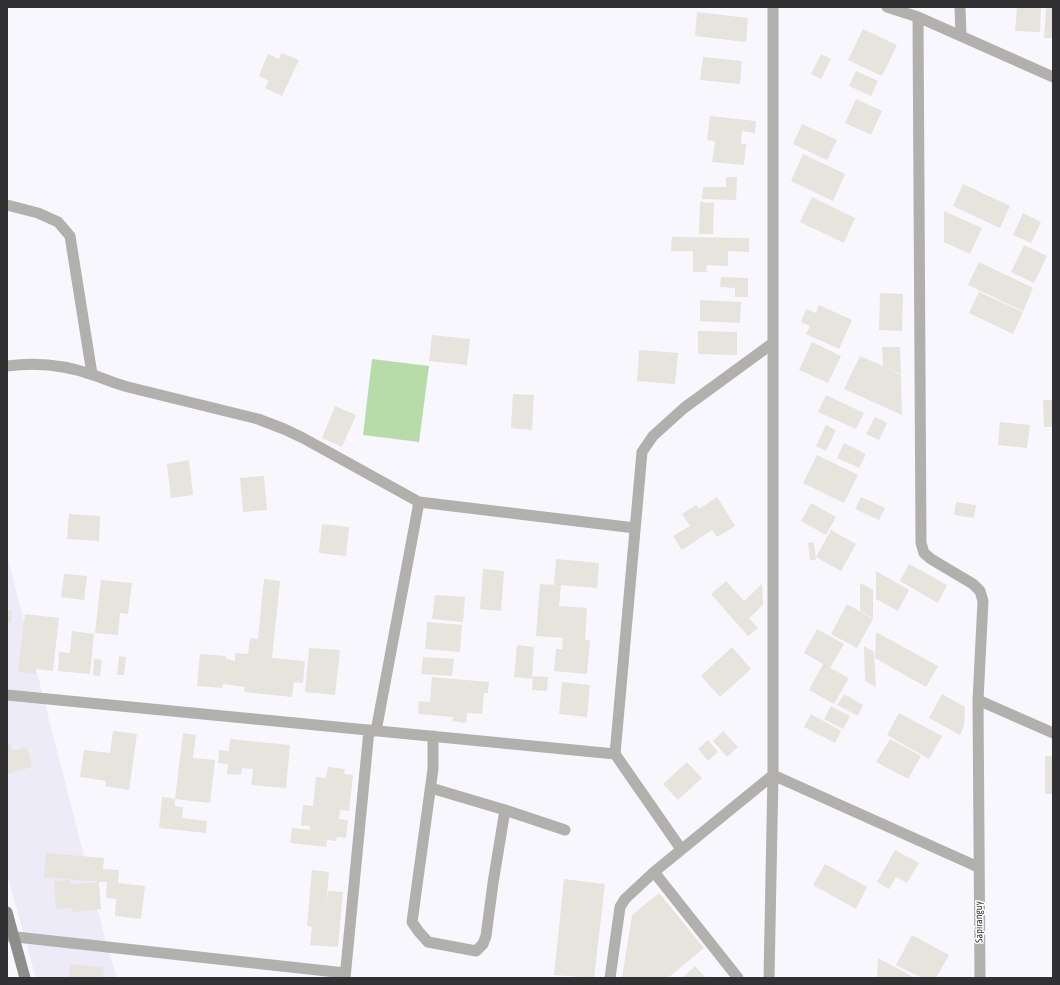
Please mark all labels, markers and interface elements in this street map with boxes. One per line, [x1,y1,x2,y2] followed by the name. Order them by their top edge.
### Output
[973,901,985,943] street label: Sapiranguy

